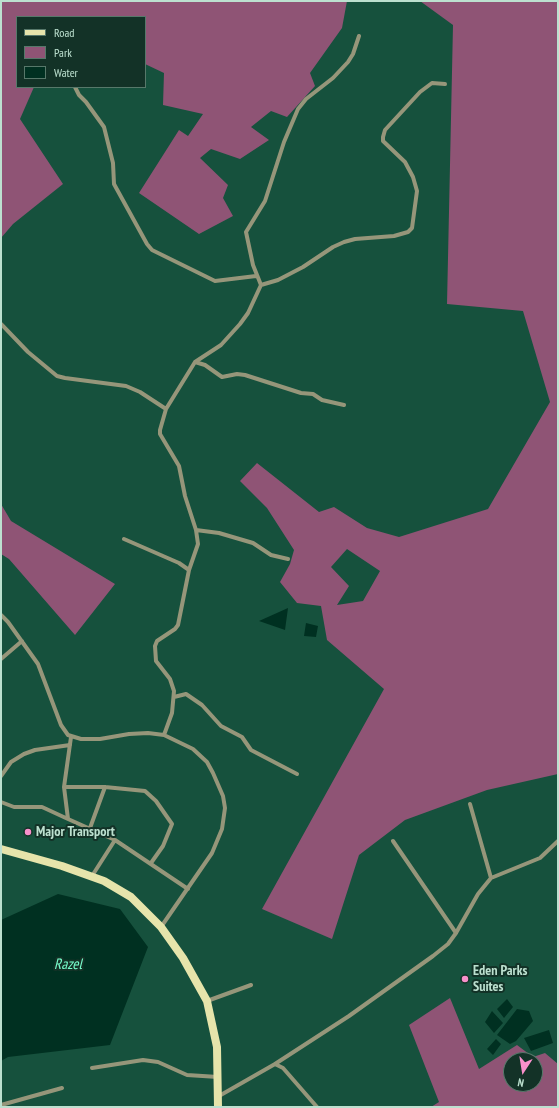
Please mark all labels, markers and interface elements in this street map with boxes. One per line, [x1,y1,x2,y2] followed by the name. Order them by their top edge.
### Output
[16,16,146,88] legend
[54,25,74,40] text: Road
[54,45,72,60] text: Park
[54,65,78,80] text: Water
[36,824,115,840] place label: Major Transport
[23,827,33,837] marker: Major Transport
[54,956,82,974] water label: Razel
[473,963,527,996] place label: Eden Parks Suites
[460,974,470,984] marker: Eden Parks Suites
[503,1052,543,1092] north arrow
[516,1075,525,1090] text: N

